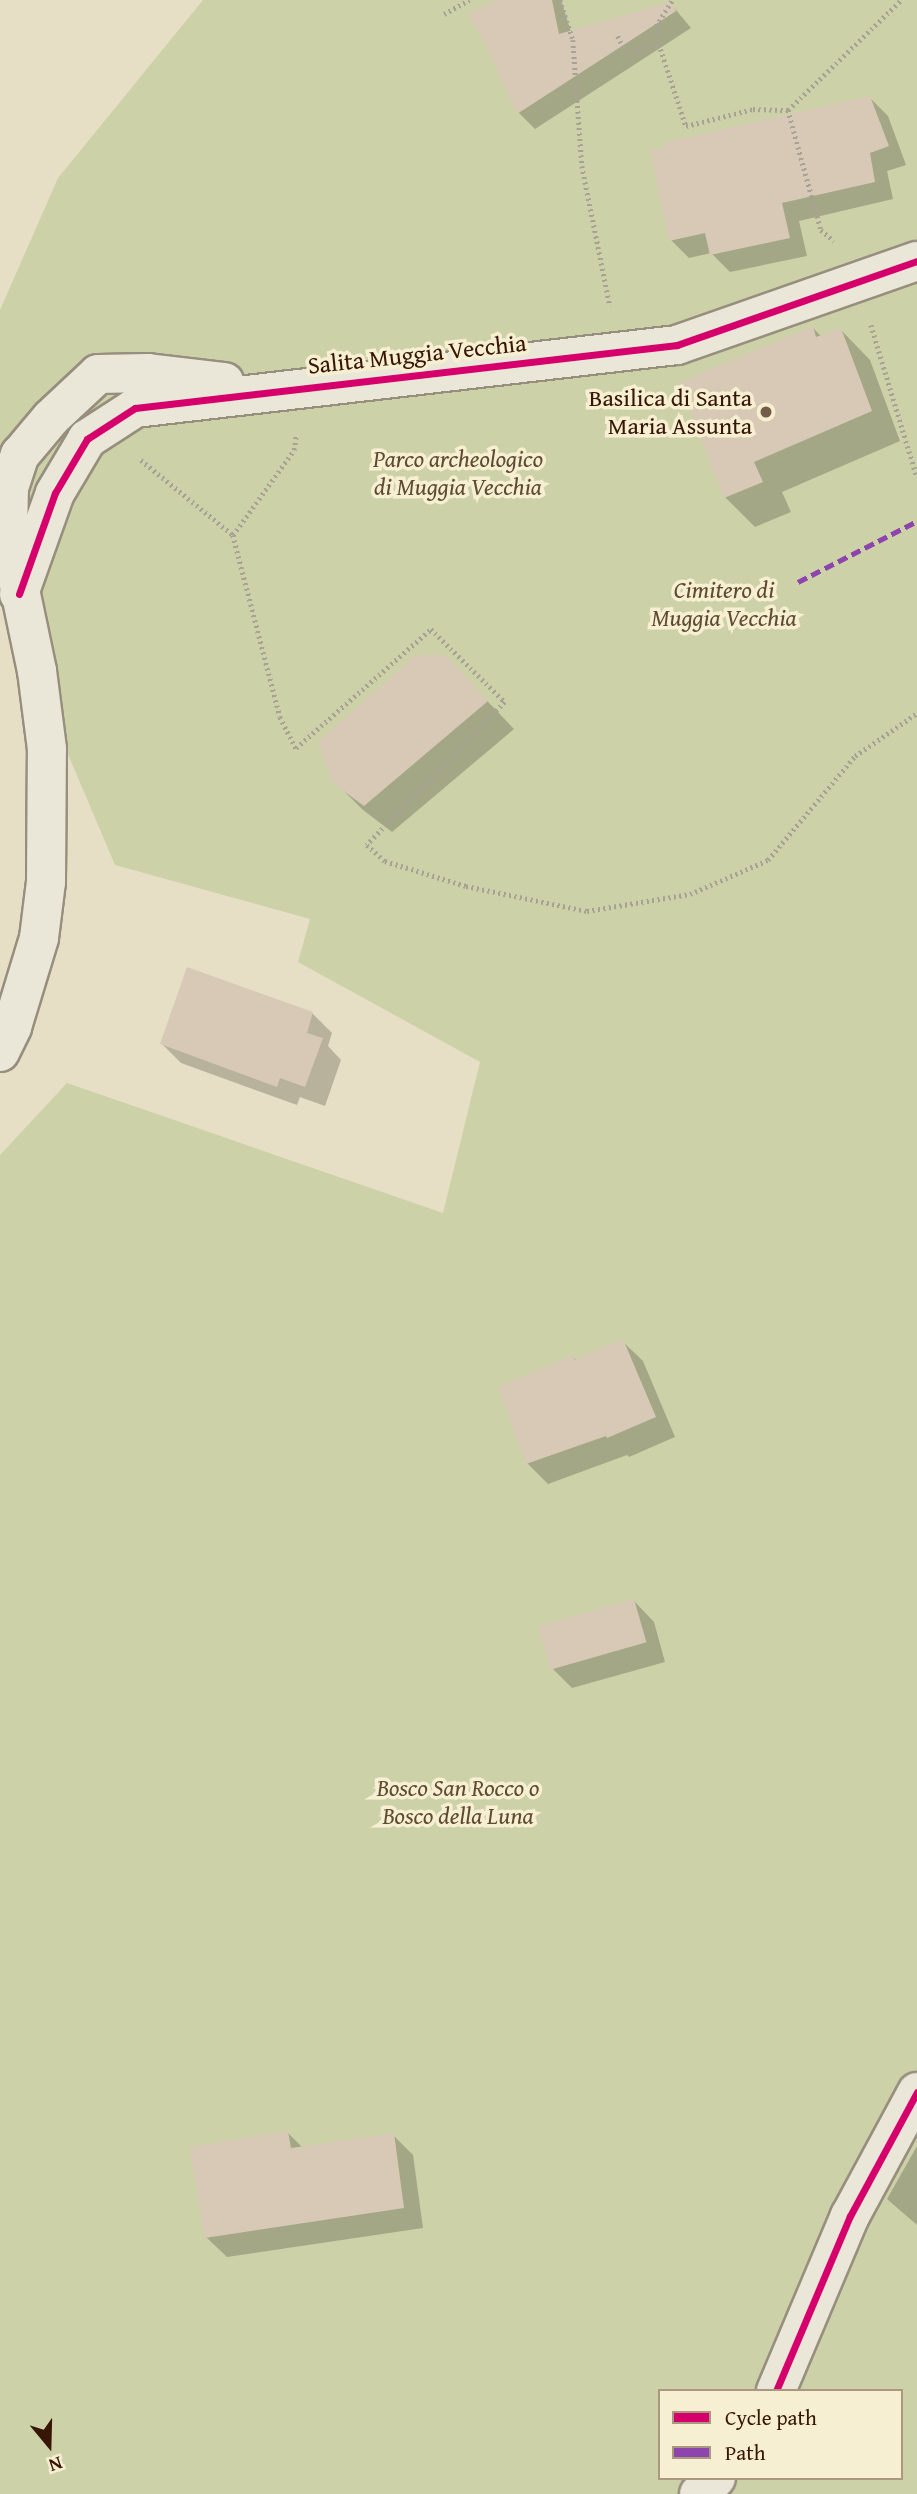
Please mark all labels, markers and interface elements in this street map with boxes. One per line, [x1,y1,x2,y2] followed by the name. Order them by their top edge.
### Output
[306,328,528,380] street label: Salita Muggia Vecchia
[589,384,752,440] place label: Basilica di Santa Maria Assunta
[758,404,774,420] marker: Basilica di Santa Maria Assunta
[373,445,543,501] park label: Parco archeologico di Muggia Vecchia
[651,576,797,632] park label: Cimitero di Muggia Vecchia
[377,1774,539,1830] park label: Bosco San Rocco o Bosco della Luna
[658,2389,903,2480] legend
[725,2402,817,2433] text: Cycle path
[14,2410,84,2480] north arrow
[725,2437,765,2468] text: Path
[45,2450,66,2480] text: N

